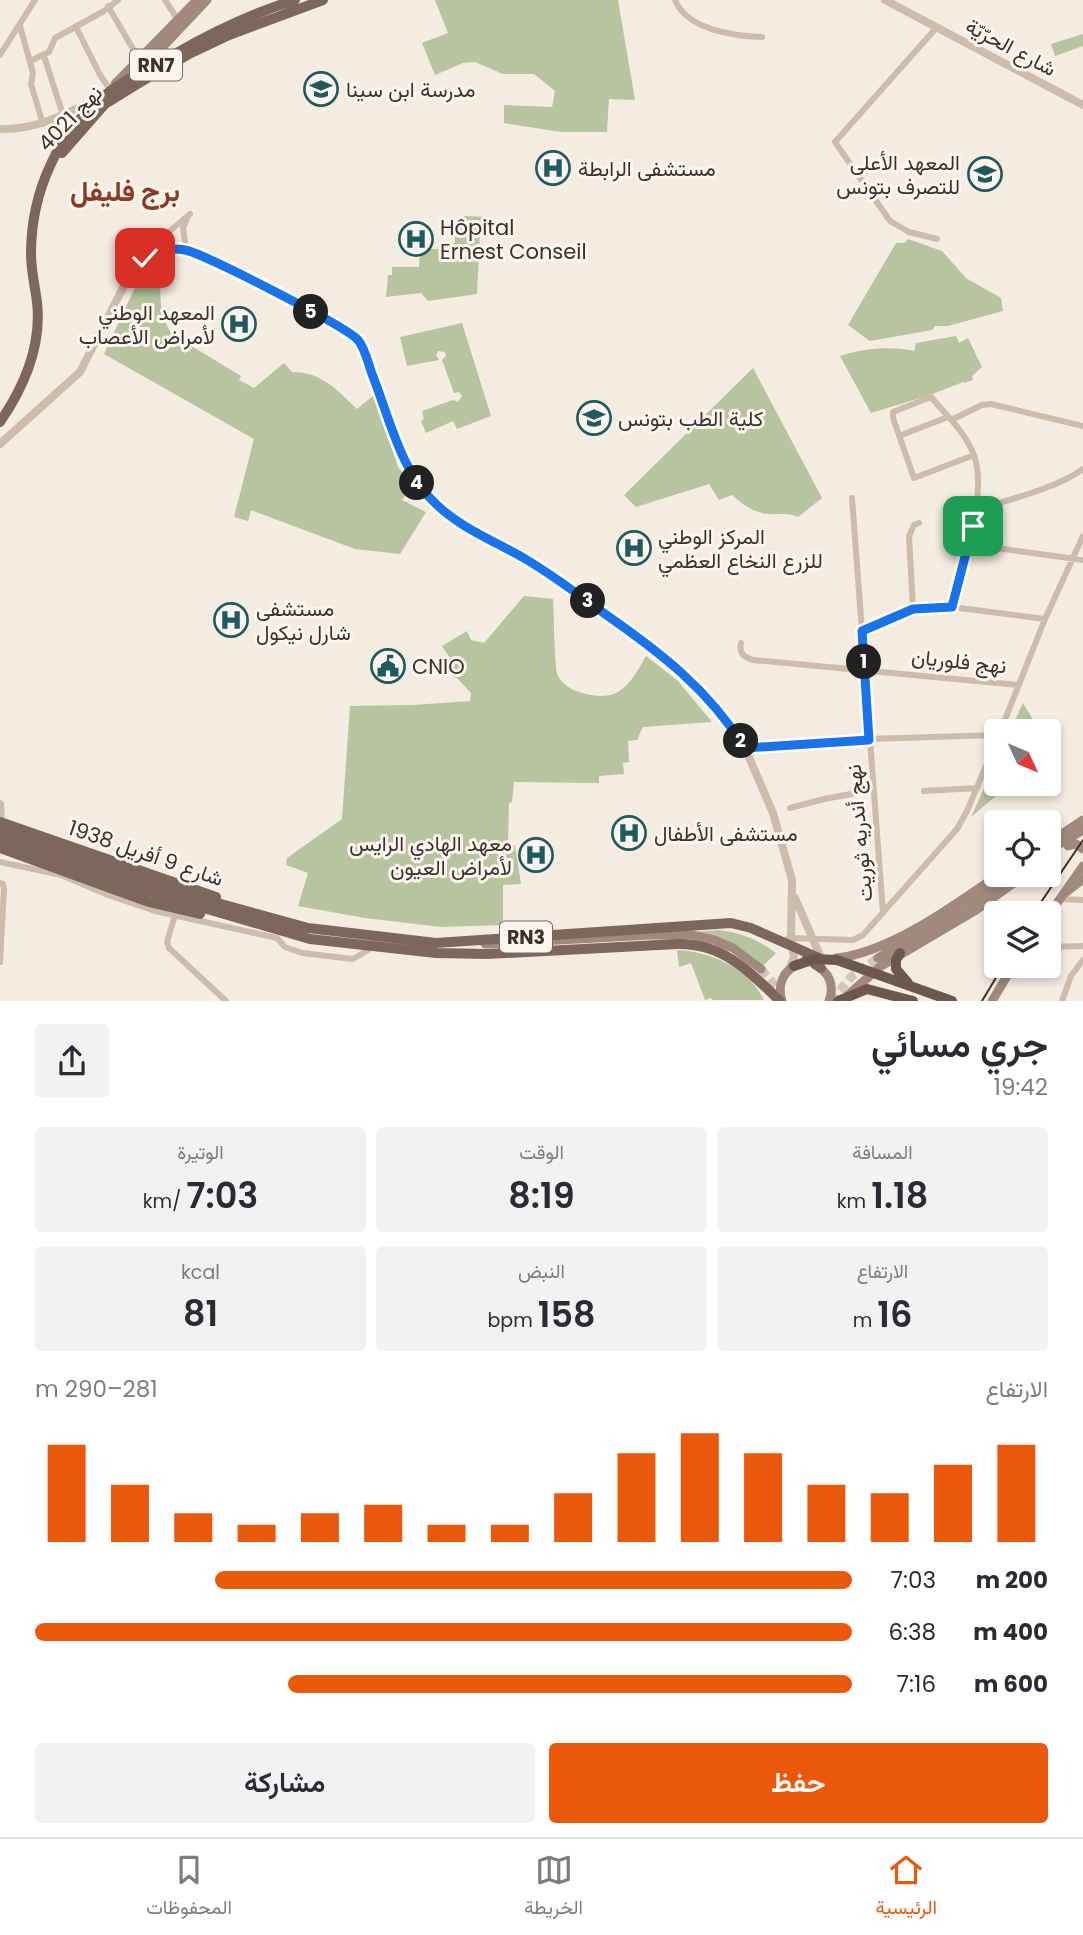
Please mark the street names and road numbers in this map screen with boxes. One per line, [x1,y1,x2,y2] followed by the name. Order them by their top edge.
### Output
[961,11,1061,83] street label: شارع الحرّيّة
[130,50,182,80] road number: RN7
[31,79,109,157] street label: نهج 4021
[910,642,1008,680] street label: نهج فلوريان
[839,763,879,903] street label: نهج أندريه ثوريت
[65,813,227,893] street label: شارع 9 أفريل 1938
[500,922,552,953] road number: RN3

